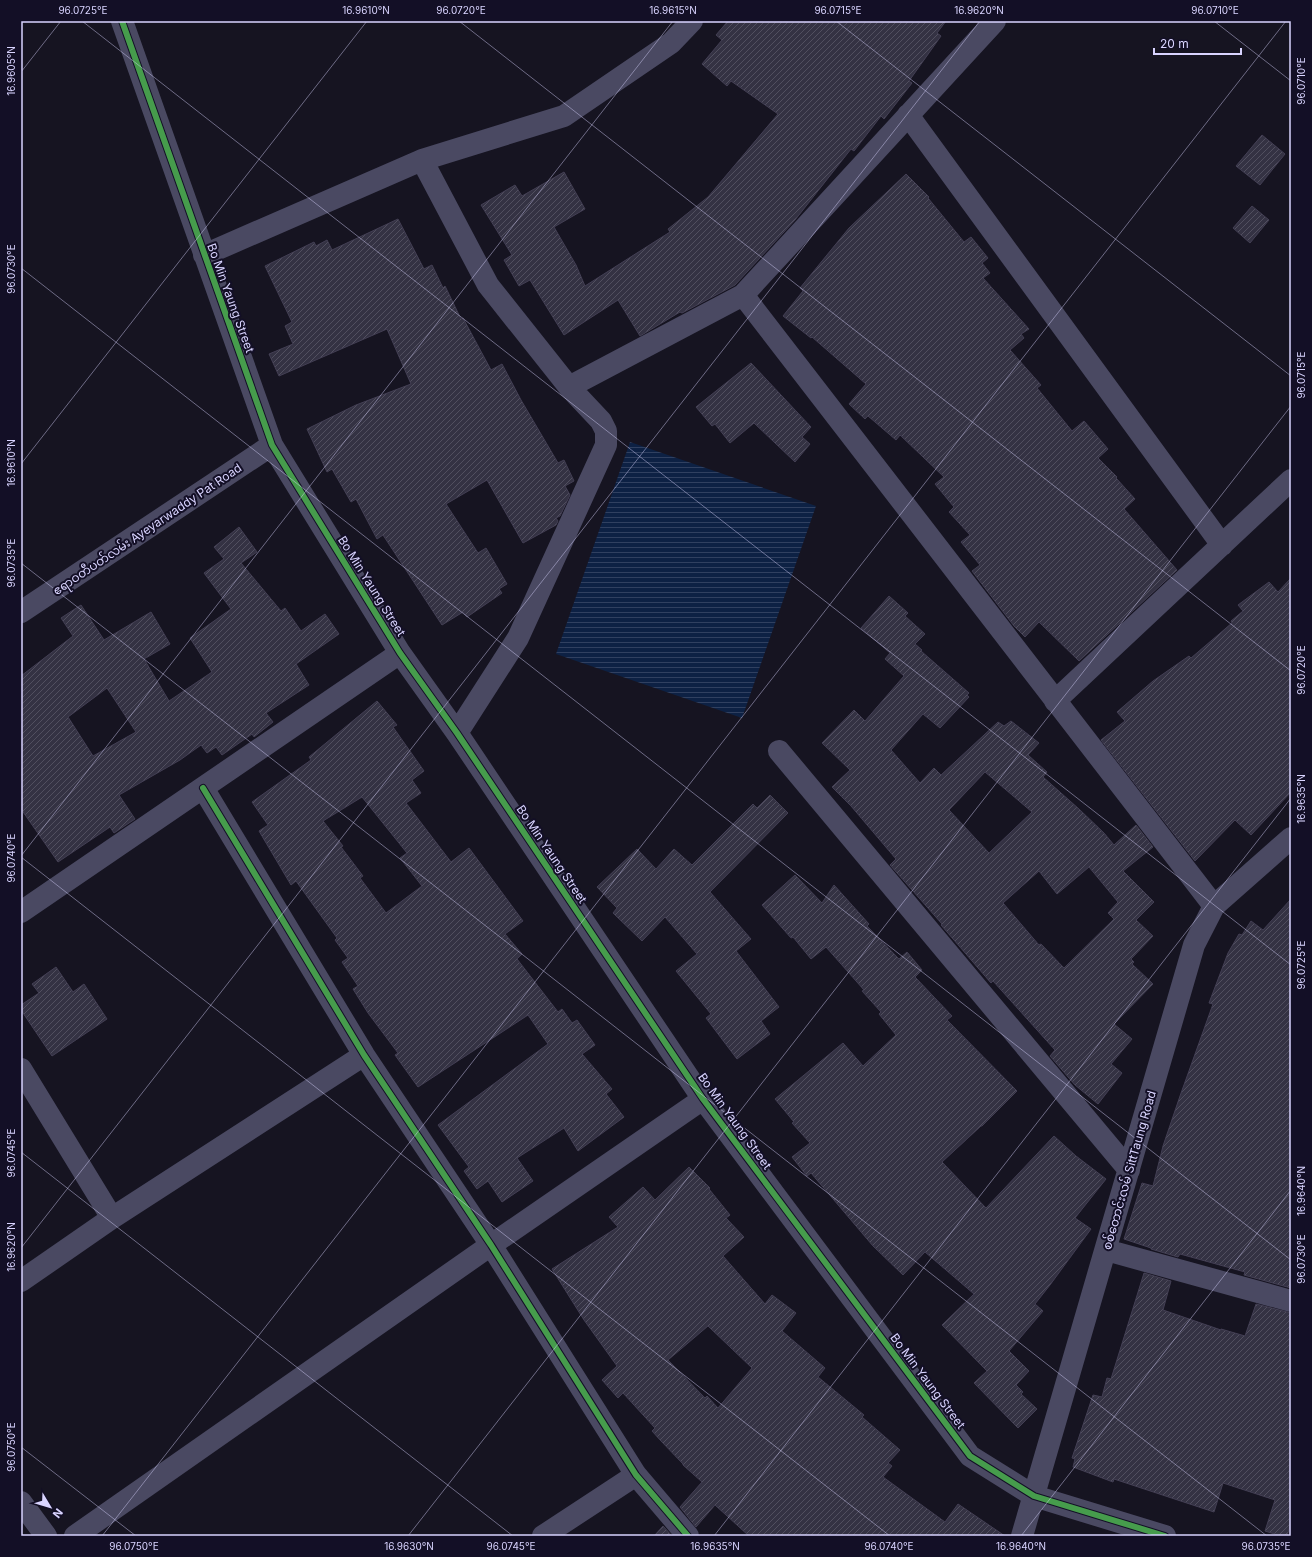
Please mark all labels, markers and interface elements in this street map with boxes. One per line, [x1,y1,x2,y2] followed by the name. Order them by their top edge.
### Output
[58,4,108,16] text: 96.0725°E
[342,4,390,16] text: 16.9610°N
[436,4,486,16] text: 96.0720°E
[649,4,697,16] text: 16.9615°N
[814,4,862,16] text: 96.0715°E
[954,4,1004,16] text: 16.9620°N
[1191,4,1239,16] text: 96.0710°E
[1154,30,1241,56] scale bar
[1160,36,1189,51] text: 20 m
[5,46,17,96] text: 16.9605°N
[1295,57,1307,105] text: 96.0710°E
[204,241,258,355] street label: Bo Min Yaung Street
[5,244,17,294] text: 96.0730°E
[1295,351,1307,399] text: 96.0715°E
[5,439,17,487] text: 16.9610°N
[49,459,246,600] street label: ဧရာဝတီပတ်လမ်း Ayeyarwaddy Pat Road
[335,533,409,639] street label: Bo Min Yaung Street
[5,538,17,588] text: 96.0735°E
[1295,645,1307,695] text: 96.0720°E
[1295,774,1307,824] text: 16.9635°N
[514,802,591,906] street label: Bo Min Yaung Street
[5,833,17,883] text: 96.0740°E
[1295,940,1307,990] text: 96.0725°E
[695,1070,775,1172] street label: Bo Min Yaung Street
[1098,1088,1159,1251] street label: စစ်တောင်းလမ် SittTaung Road
[5,1129,17,1178] text: 96.0745°E
[1295,1166,1307,1216] text: 16.9640°N
[5,1222,17,1272] text: 16.9620°N
[1295,1234,1307,1284] text: 96.0730°E
[887,1330,969,1432] street label: Bo Min Yaung Street
[5,1422,17,1472] text: 96.0750°E
[30,1487,70,1527] north arrow
[50,1506,66,1521] text: N
[109,1540,159,1552] text: 96.0750°E
[384,1540,434,1552] text: 16.9630°N
[487,1540,536,1552] text: 96.0745°E
[690,1540,740,1552] text: 16.9635°N
[864,1540,914,1552] text: 96.0740°E
[996,1540,1046,1552] text: 16.9640°N
[1241,1540,1291,1552] text: 96.0735°E

